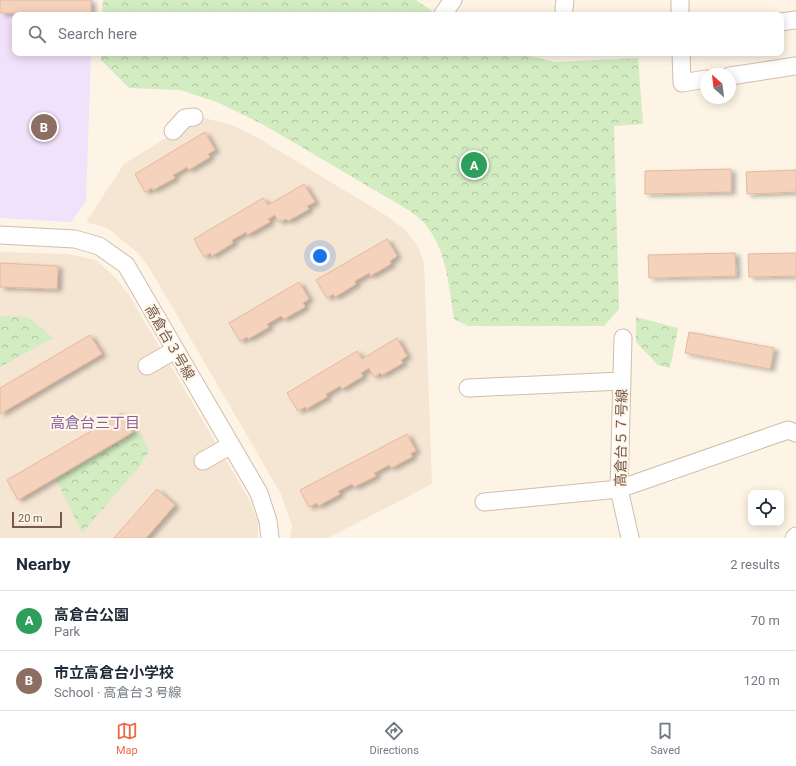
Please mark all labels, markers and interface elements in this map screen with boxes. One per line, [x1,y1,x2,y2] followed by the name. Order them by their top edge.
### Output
[12,12,784,56] search box
[26,23,48,45] icon: search
[58,25,137,43] text: Search here
[700,68,736,104] north arrow
[31,112,57,142] pin: B
[461,150,487,180] pin: A
[310,246,330,266] your location
[142,302,198,382] street label: 高倉台３号線
[612,389,630,487] street label: 高倉台５７号線
[50,414,140,432] district label: 高倉台三丁目
[748,490,784,526] map controls
[748,490,784,526] button: locate
[12,510,62,529] scale bar
[18,512,43,525] text: 20 m
[16,554,71,574] text: Nearby
[730,557,780,572] text: 2 results
[54,606,129,624] text: 高倉台公園
[25,613,33,628] text: A
[751,613,780,628] text: 70 m
[54,624,80,639] text: Park
[54,664,174,682] text: 市立高倉台小学校
[25,673,33,688] text: B
[743,673,780,688] text: 120 m
[54,685,182,700] text: School · 高倉台３号線
[116,720,138,757] tab: Map
[369,720,419,757] tab: Directions
[650,720,680,757] tab: Saved

